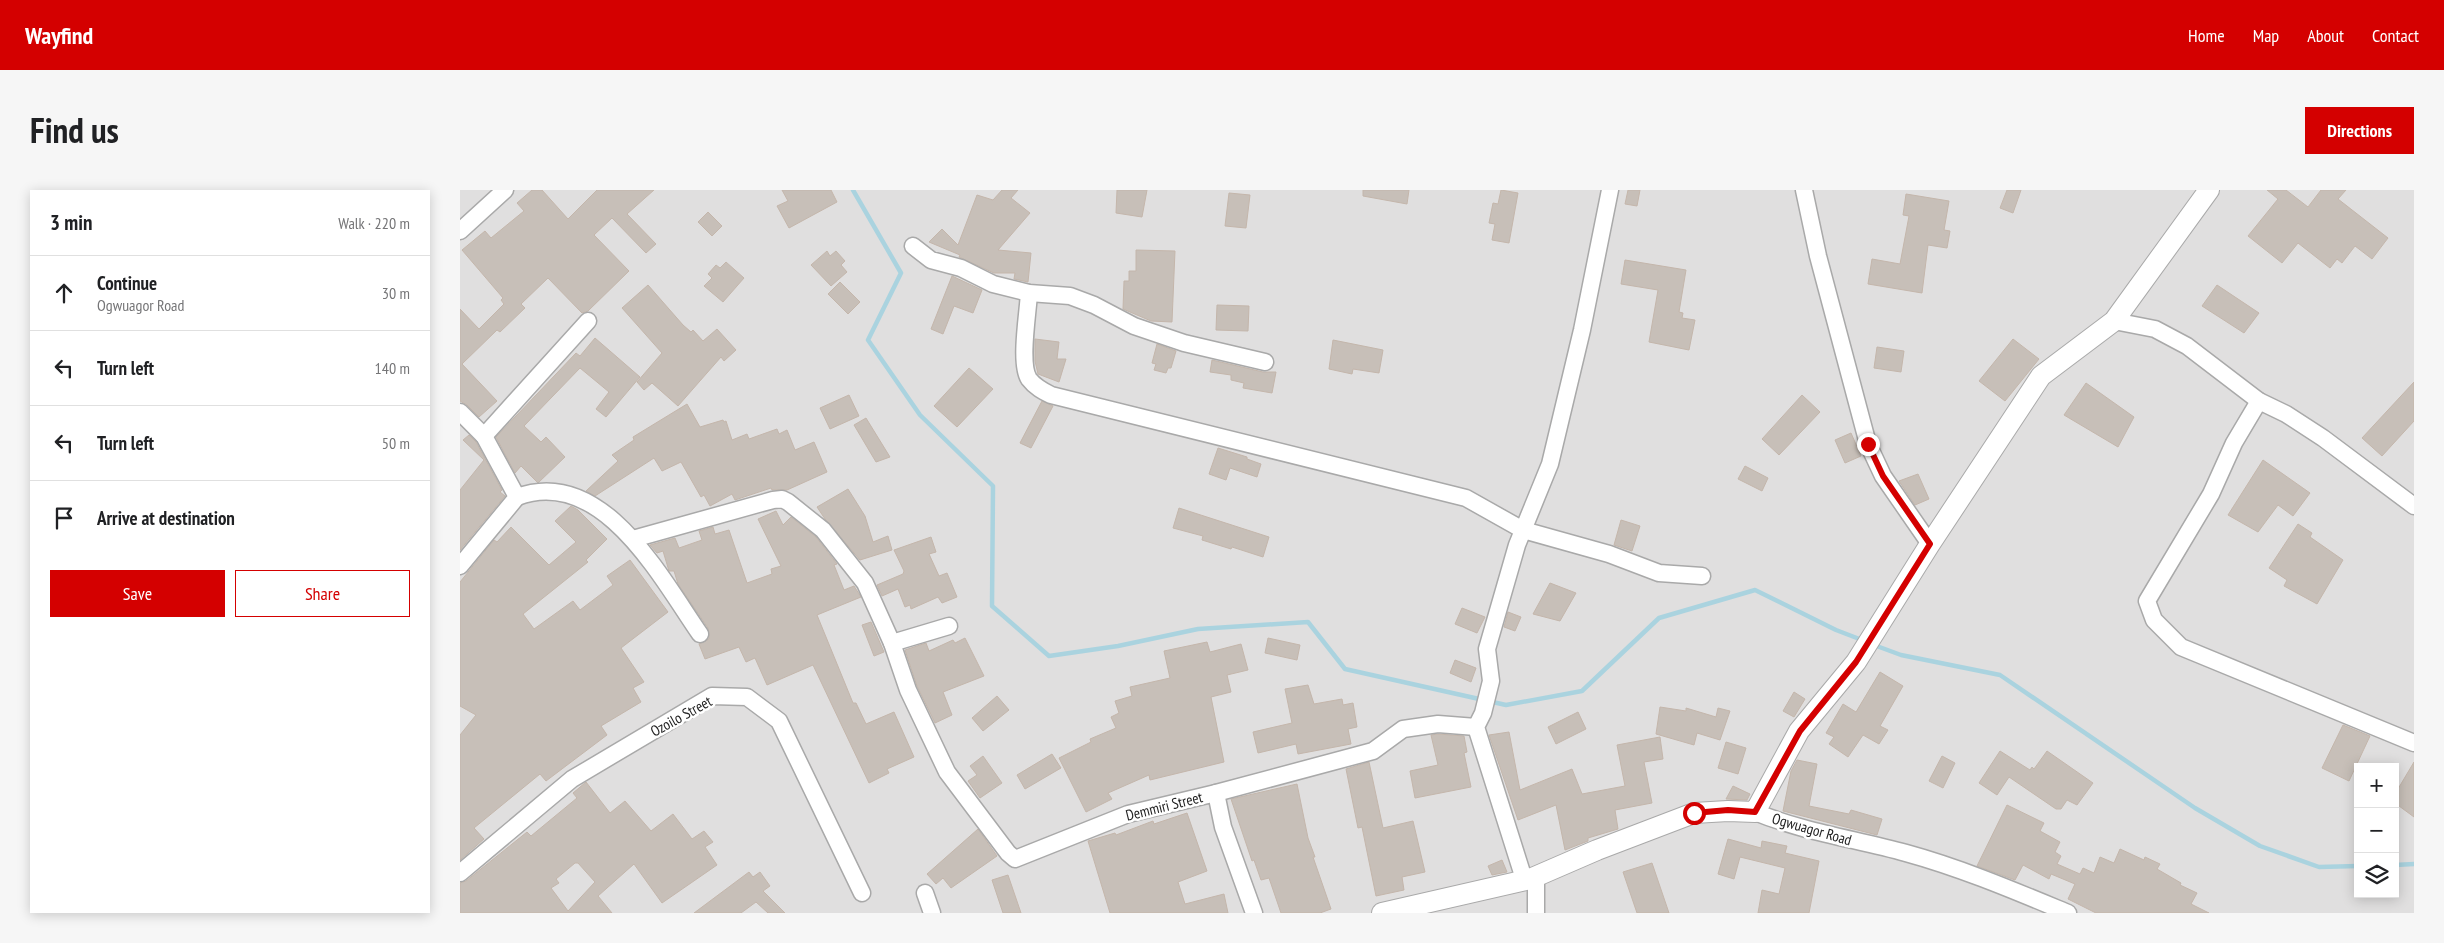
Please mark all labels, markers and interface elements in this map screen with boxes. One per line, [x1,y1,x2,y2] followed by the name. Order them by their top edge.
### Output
[25,20,93,51] text: Wayfind
[2188,24,2225,47] text: Home
[2253,24,2279,47] text: Map
[2307,24,2344,47] text: About
[2372,24,2419,47] text: Contact
[30,107,119,153] text: Find us
[2305,107,2414,154] button: Directions
[50,209,92,236] text: 3 min
[338,213,410,233] text: Walk · 220 m
[97,271,157,295] text: Continue
[50,279,78,307] icon: ahead
[382,283,410,303] text: 30 m
[97,295,184,315] text: Ogwuagor Road
[50,354,78,382] icon: left
[97,356,154,380] text: Turn left
[375,358,410,378] text: 140 m
[50,429,78,457] icon: left
[97,431,154,455] text: Turn left
[382,433,410,453] text: 50 m
[1857,433,1880,456] route end
[50,504,78,532] icon: arrive
[97,506,235,530] text: Arrive at destination
[50,570,225,617] button: Save
[235,570,410,617] button: Share
[647,691,715,741] street label: Ozoilo Street
[2354,763,2399,898] map controls
[2354,763,2399,808] button: +
[1124,787,1204,825] street label: Demmiri Street
[1683,802,1706,825] route start
[2354,808,2399,853] button: −
[1770,809,1854,849] street label: Ogwuagor Road
[2354,853,2399,898] button: layers

